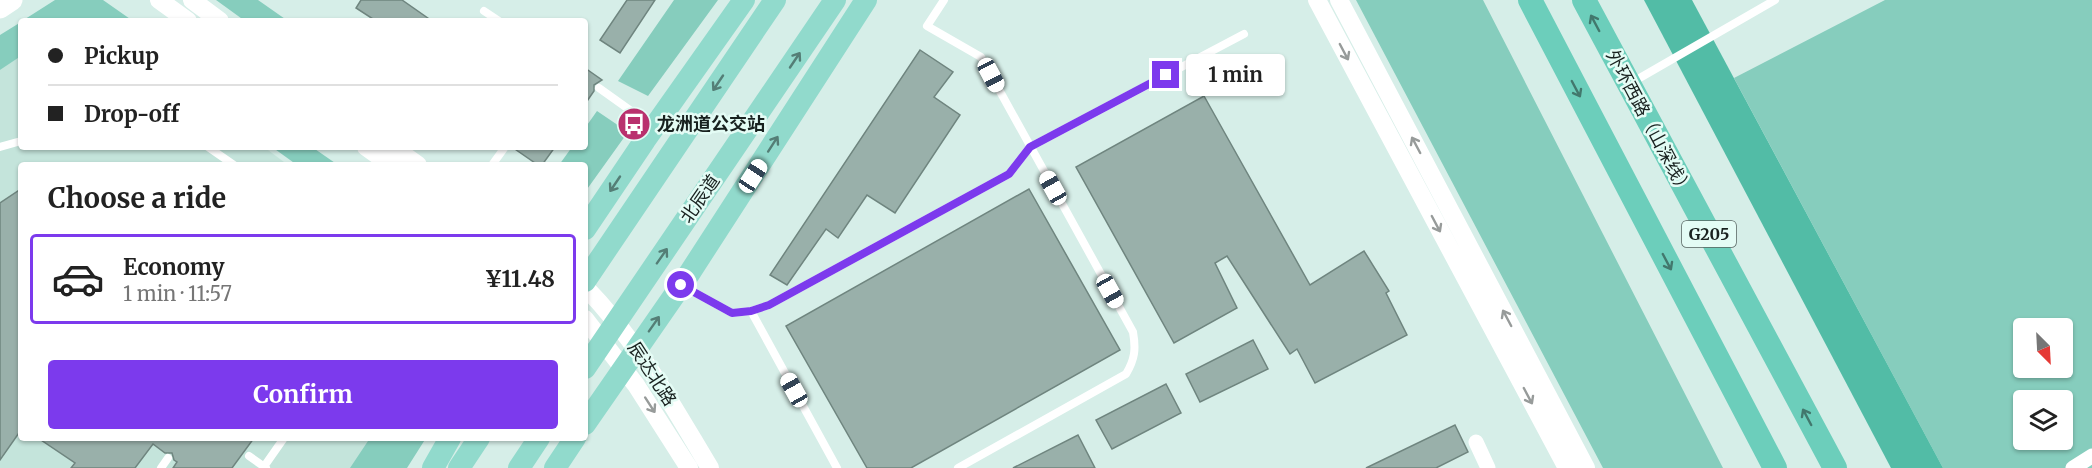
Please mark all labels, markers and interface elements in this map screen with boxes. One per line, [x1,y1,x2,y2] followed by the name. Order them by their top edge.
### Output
[1589,14,1601,32] one-way arrow
[84,42,159,70] text: Pickup
[1339,42,1351,60] one-way arrow
[1601,46,1698,200] street label: 外环西路（山深线）
[789,52,801,69] one-way arrow
[1187,54,1286,96] callout: 1 min
[975,55,1007,95] car
[1152,61,1179,88] route end
[1208,62,1263,87] text: 1 min
[712,75,725,92] one-way arrow
[1570,80,1582,97] one-way arrow
[84,100,179,128] text: Drop-off
[616,106,652,142] bus stop icon: 龙洲道公交站
[657,112,765,135] place label: 龙洲道公交站
[768,136,780,153] one-way arrow
[1410,137,1422,154] one-way arrow
[736,156,770,196] car
[1036,168,1070,208] car
[675,170,724,227] street label: 北辰道
[609,176,621,192] one-way arrow
[48,181,226,215] text: Choose a ride
[1431,214,1442,232] one-way arrow
[1682,221,1736,247] road number: G205
[655,247,668,264] one-way arrow
[51,252,105,306] icon: car
[1662,252,1673,270] one-way arrow
[123,253,224,281] text: Economy
[485,265,555,293] text: ¥11.48
[667,271,694,298] route start
[1093,271,1127,311] car
[123,281,232,306] text: 1 min · 11:57
[1501,309,1512,327] one-way arrow
[648,316,660,333] one-way arrow
[2013,318,2073,378] north arrow
[2013,318,2073,450] map controls
[623,337,682,410] street label: 辰达北路
[48,360,558,429] button: Confirm
[777,370,811,410] car
[1523,386,1534,404] one-way arrow
[2013,390,2073,450] button: layers
[644,397,656,413] one-way arrow
[1801,408,1812,426] one-way arrow

